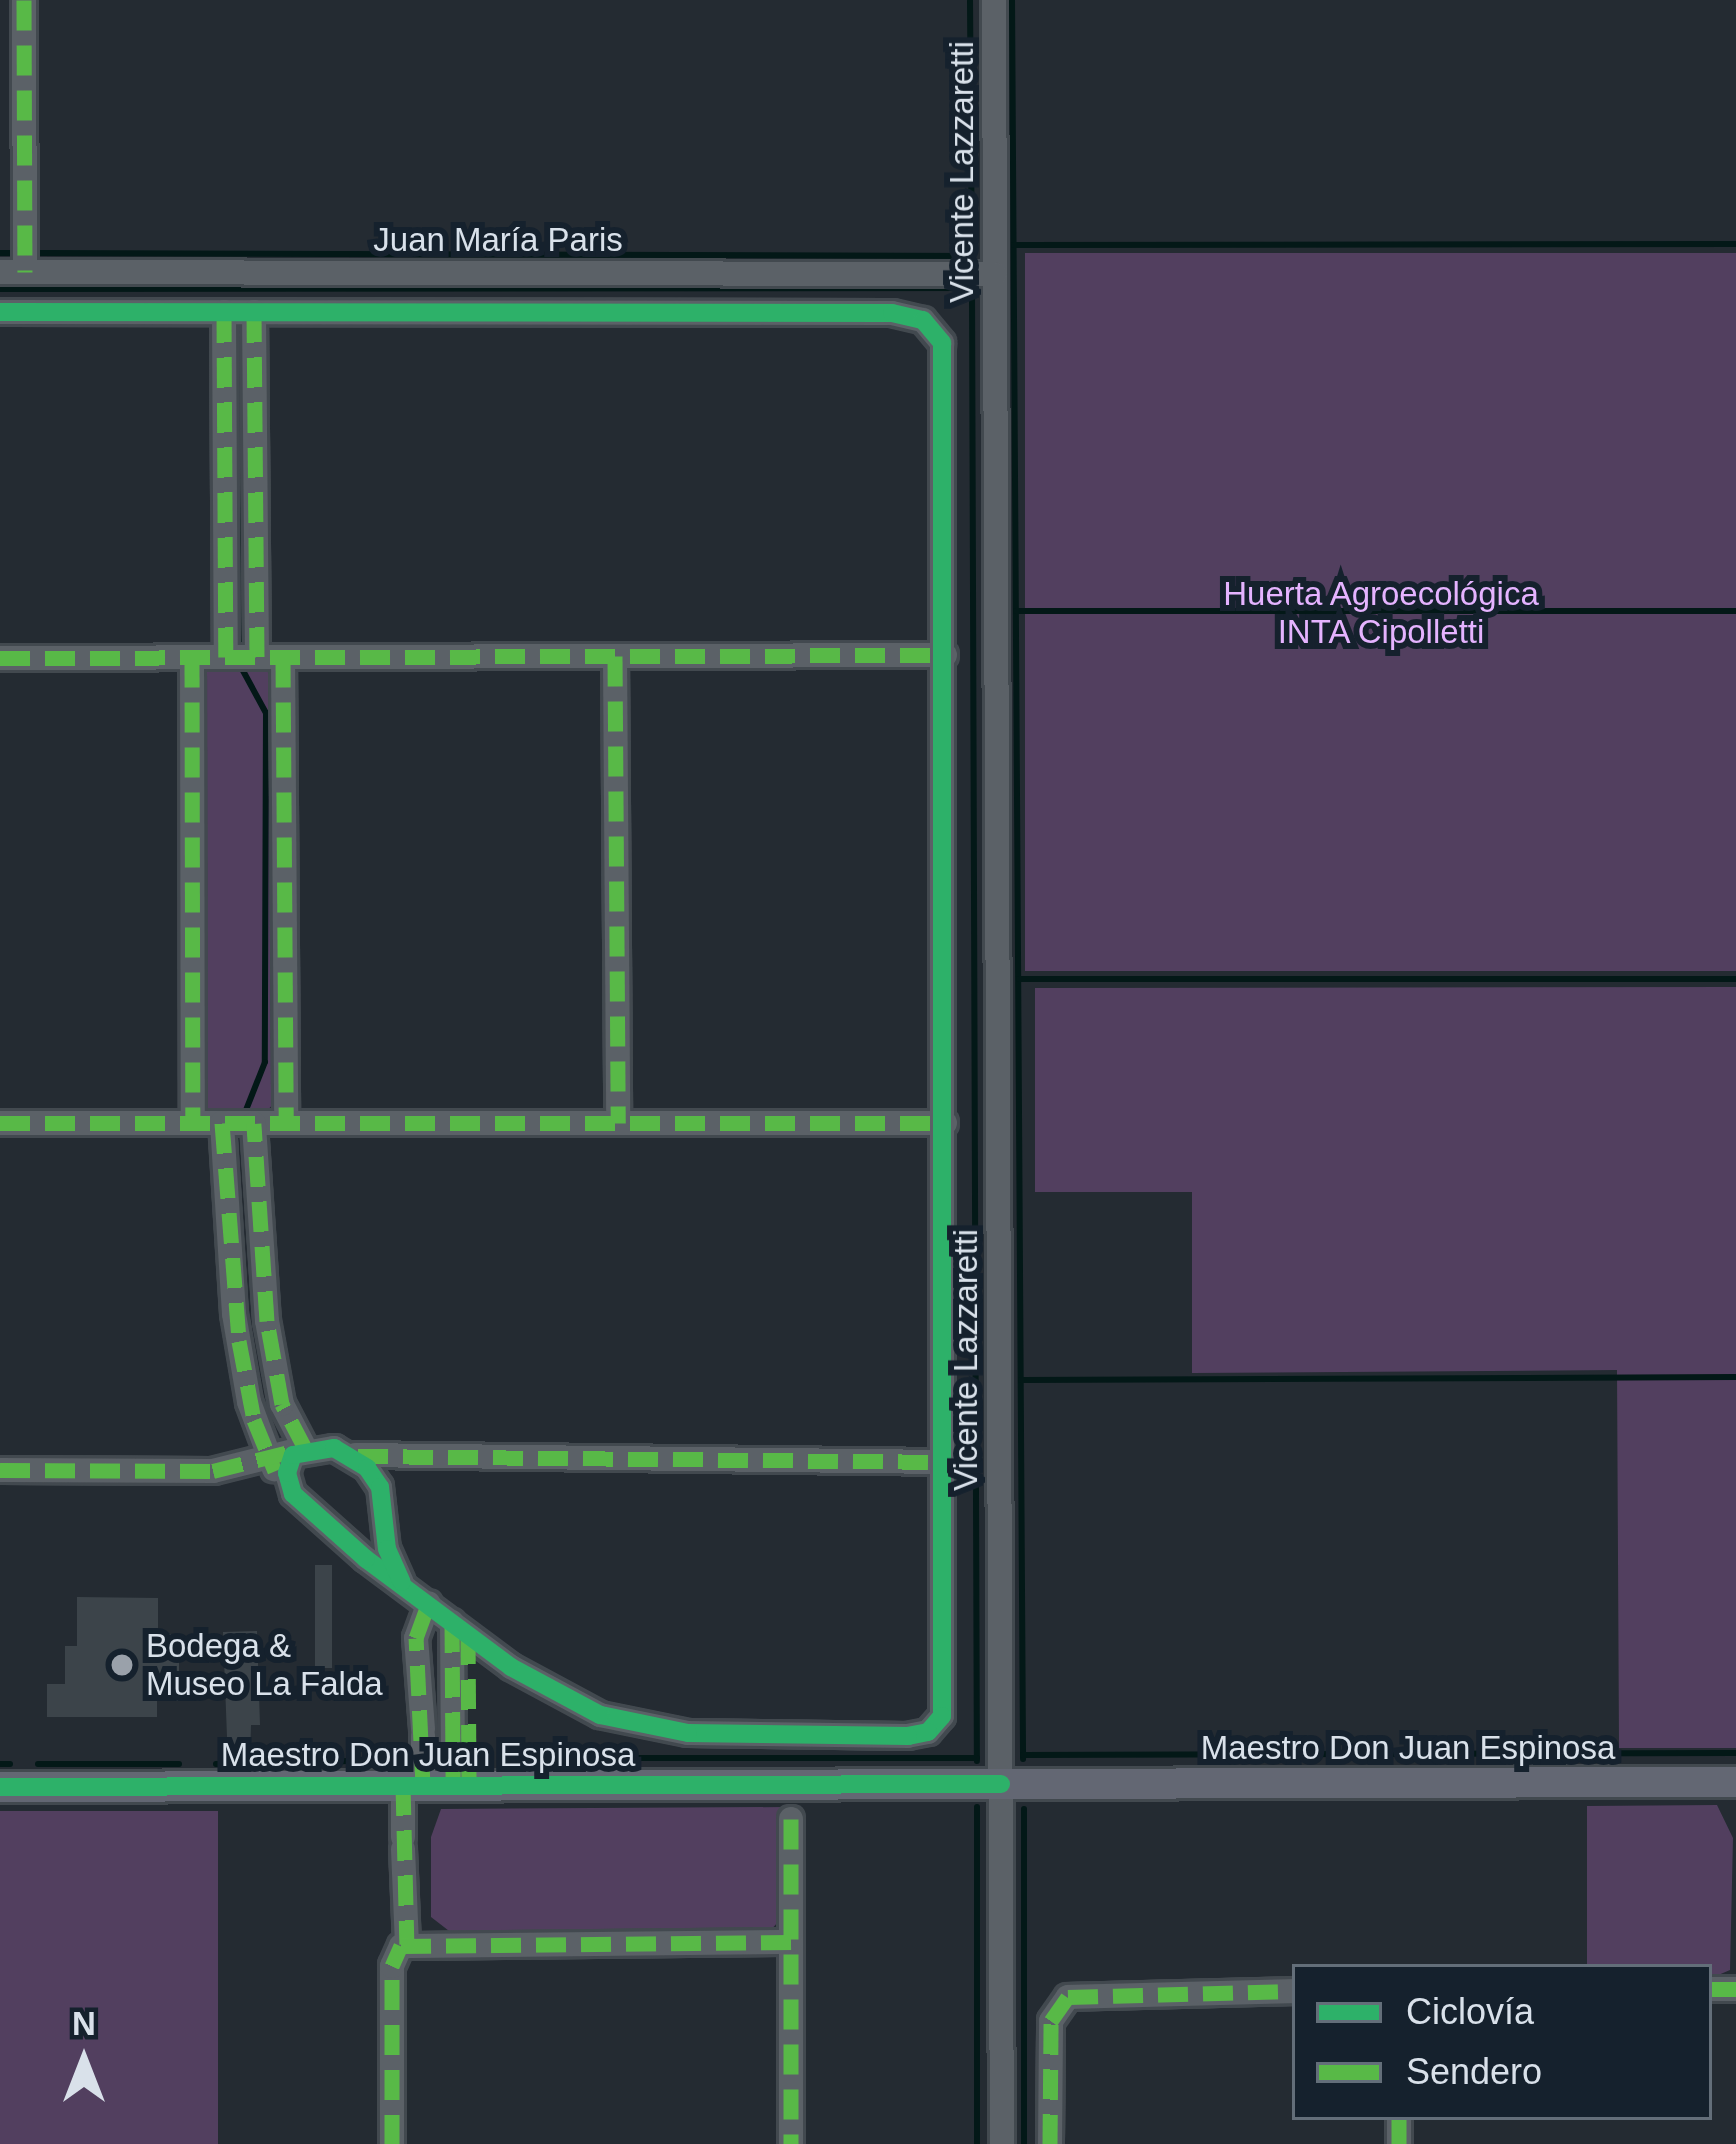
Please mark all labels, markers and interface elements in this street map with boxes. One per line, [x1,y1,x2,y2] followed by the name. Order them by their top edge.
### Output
[942,41,982,303] street label: Vicente Lazzaretti
[373,220,623,260] street label: Juan María Paris
[1222,574,1540,652] park label: Huerta Agroecológica INTA Cipolletti
[946,1229,986,1491] street label: Vicente Lazzaretti
[146,1626,383,1704] place label: Bodega & Museo La Falda
[109,1652,135,1678] marker: Bodega & Museo La Falda
[1201,1728,1615,1768] street label: Maestro Don Juan Espinosa
[221,1735,635,1775] street label: Maestro Don Juan Espinosa
[1292,1964,1712,2120] legend
[1406,1991,1534,2032] text: Ciclovía
[24,2000,144,2120] north arrow
[72,2005,96,2042] text: N
[1406,2051,1542,2092] text: Sendero

